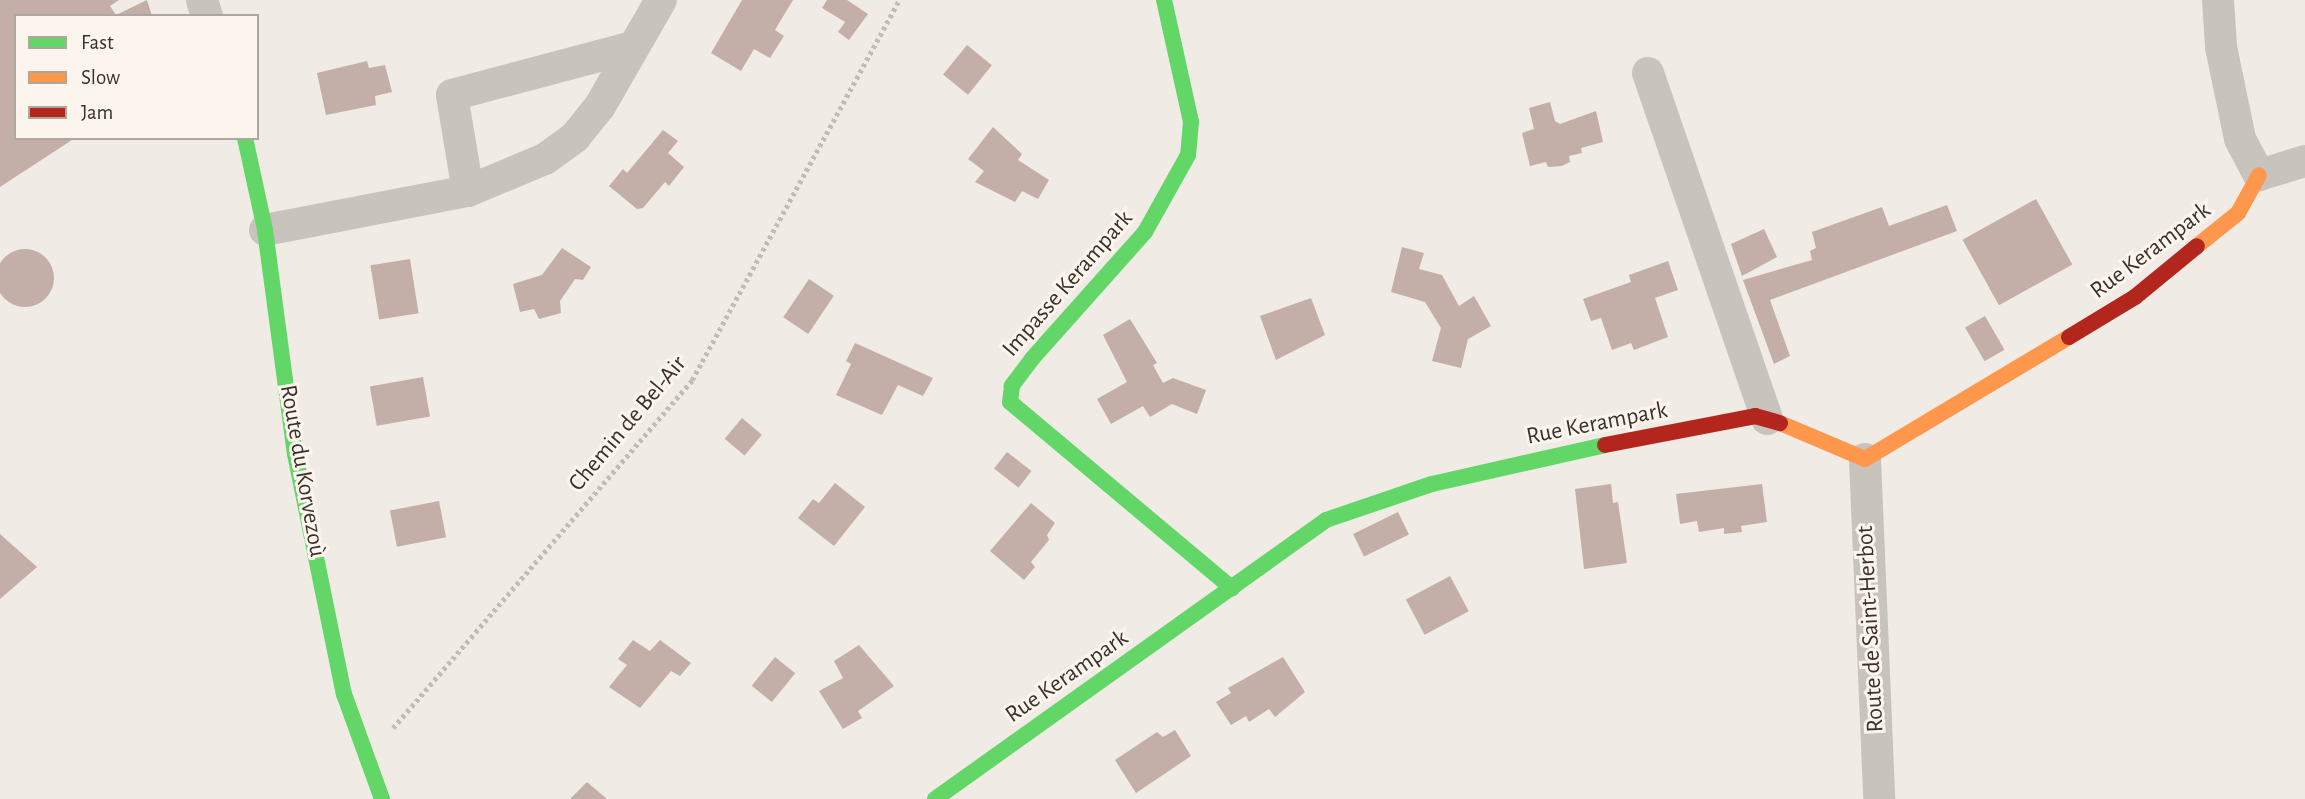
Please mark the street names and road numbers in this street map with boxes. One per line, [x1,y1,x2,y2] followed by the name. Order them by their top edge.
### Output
[2085,196,2217,306] street label: Rue Kerampark
[997,205,1139,363] street label: Impasse Kerampark
[563,350,693,498] street label: Chemin de Bel-Air
[273,383,331,559] street label: Route du Korvezoù
[1524,396,1670,452] street label: Rue Kerampark
[1851,525,1891,733] street label: Route de Saint-Herbot
[1000,624,1134,730] street label: Rue Kerampark

